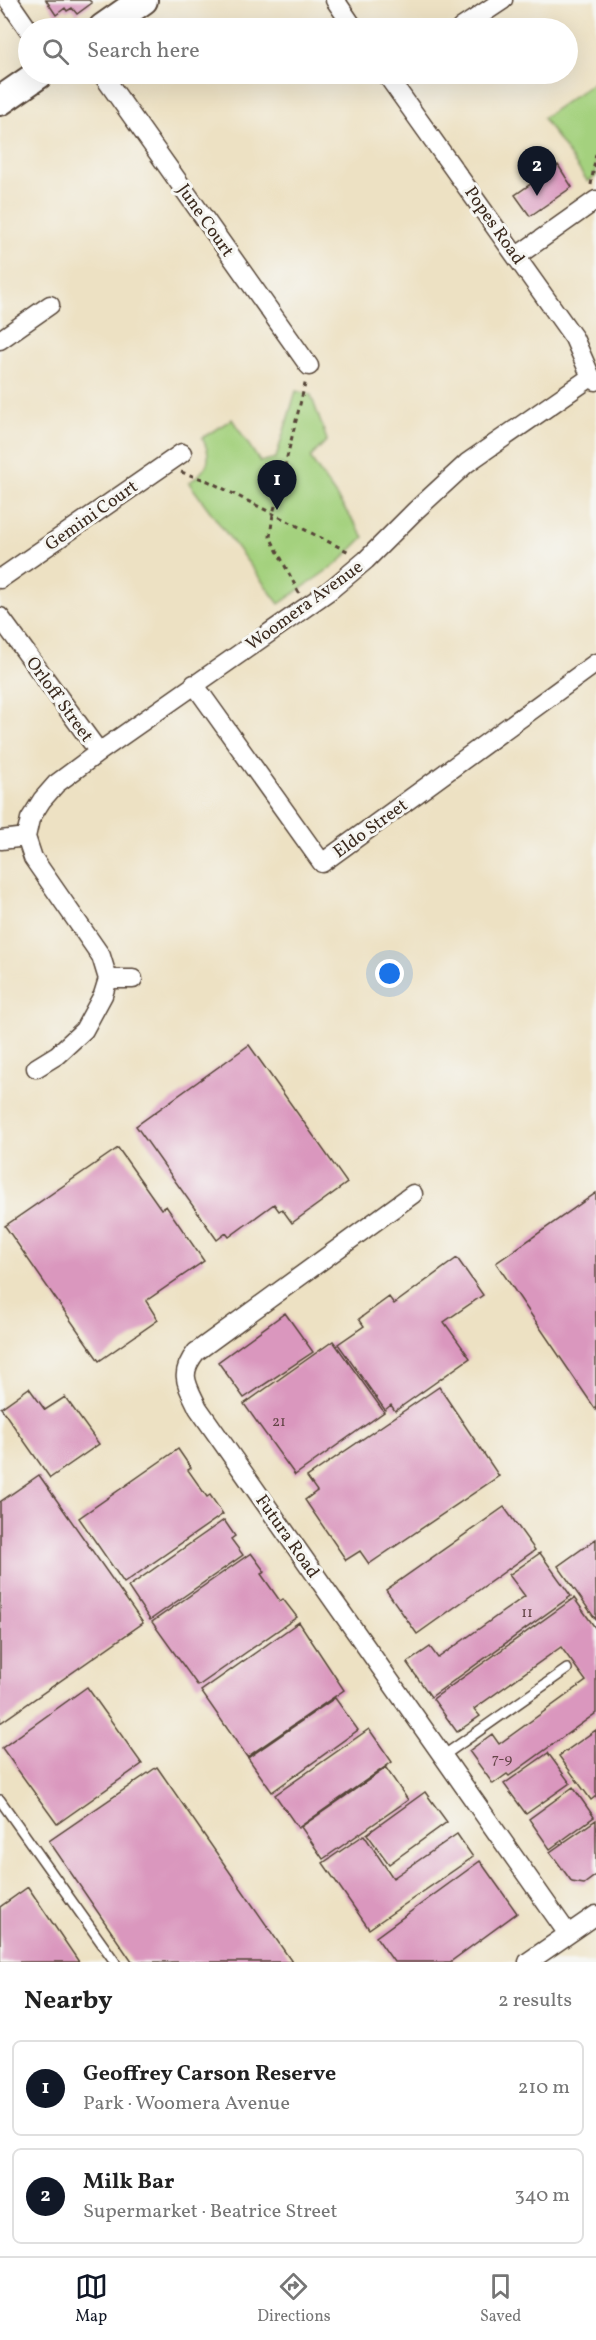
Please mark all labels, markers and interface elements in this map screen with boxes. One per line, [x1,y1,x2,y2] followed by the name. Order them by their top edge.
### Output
[18,18,578,84] search box
[39,35,72,68] icon: search
[87,36,200,67] text: Search here
[518,146,556,196] pin: 2
[170,179,239,263] street label: June Court
[458,182,530,270] street label: Popes Road
[258,460,296,510] pin: 1
[40,475,143,557] street label: Gemini Court
[241,555,369,657] street label: Woomera Avenue
[19,652,98,748] street label: Orloff Street
[328,794,413,865] street label: Eldo Street
[375,959,404,988] your location
[272,1412,286,1433] house number: 21
[249,1490,325,1584] street label: Futura Road
[521,1603,533,1624] house number: 11
[492,1749,513,1770] house number: 7-9
[24,1983,113,2019] text: Nearby
[498,1987,572,2015] text: 2 results
[83,2059,336,2090] text: Geoffrey Carson Reserve
[41,2074,50,2102] text: 1
[518,2074,570,2102] text: 210 m
[83,2090,290,2118] text: Park · Woomera Avenue
[83,2167,174,2198] text: Milk Bar
[40,2182,51,2210] text: 2
[514,2182,570,2210] text: 340 m
[83,2198,338,2226] text: Supermarket · Beatrice Street
[75,2270,108,2328] tab: Map
[257,2270,331,2328] tab: Directions
[480,2270,521,2328] tab: Saved

